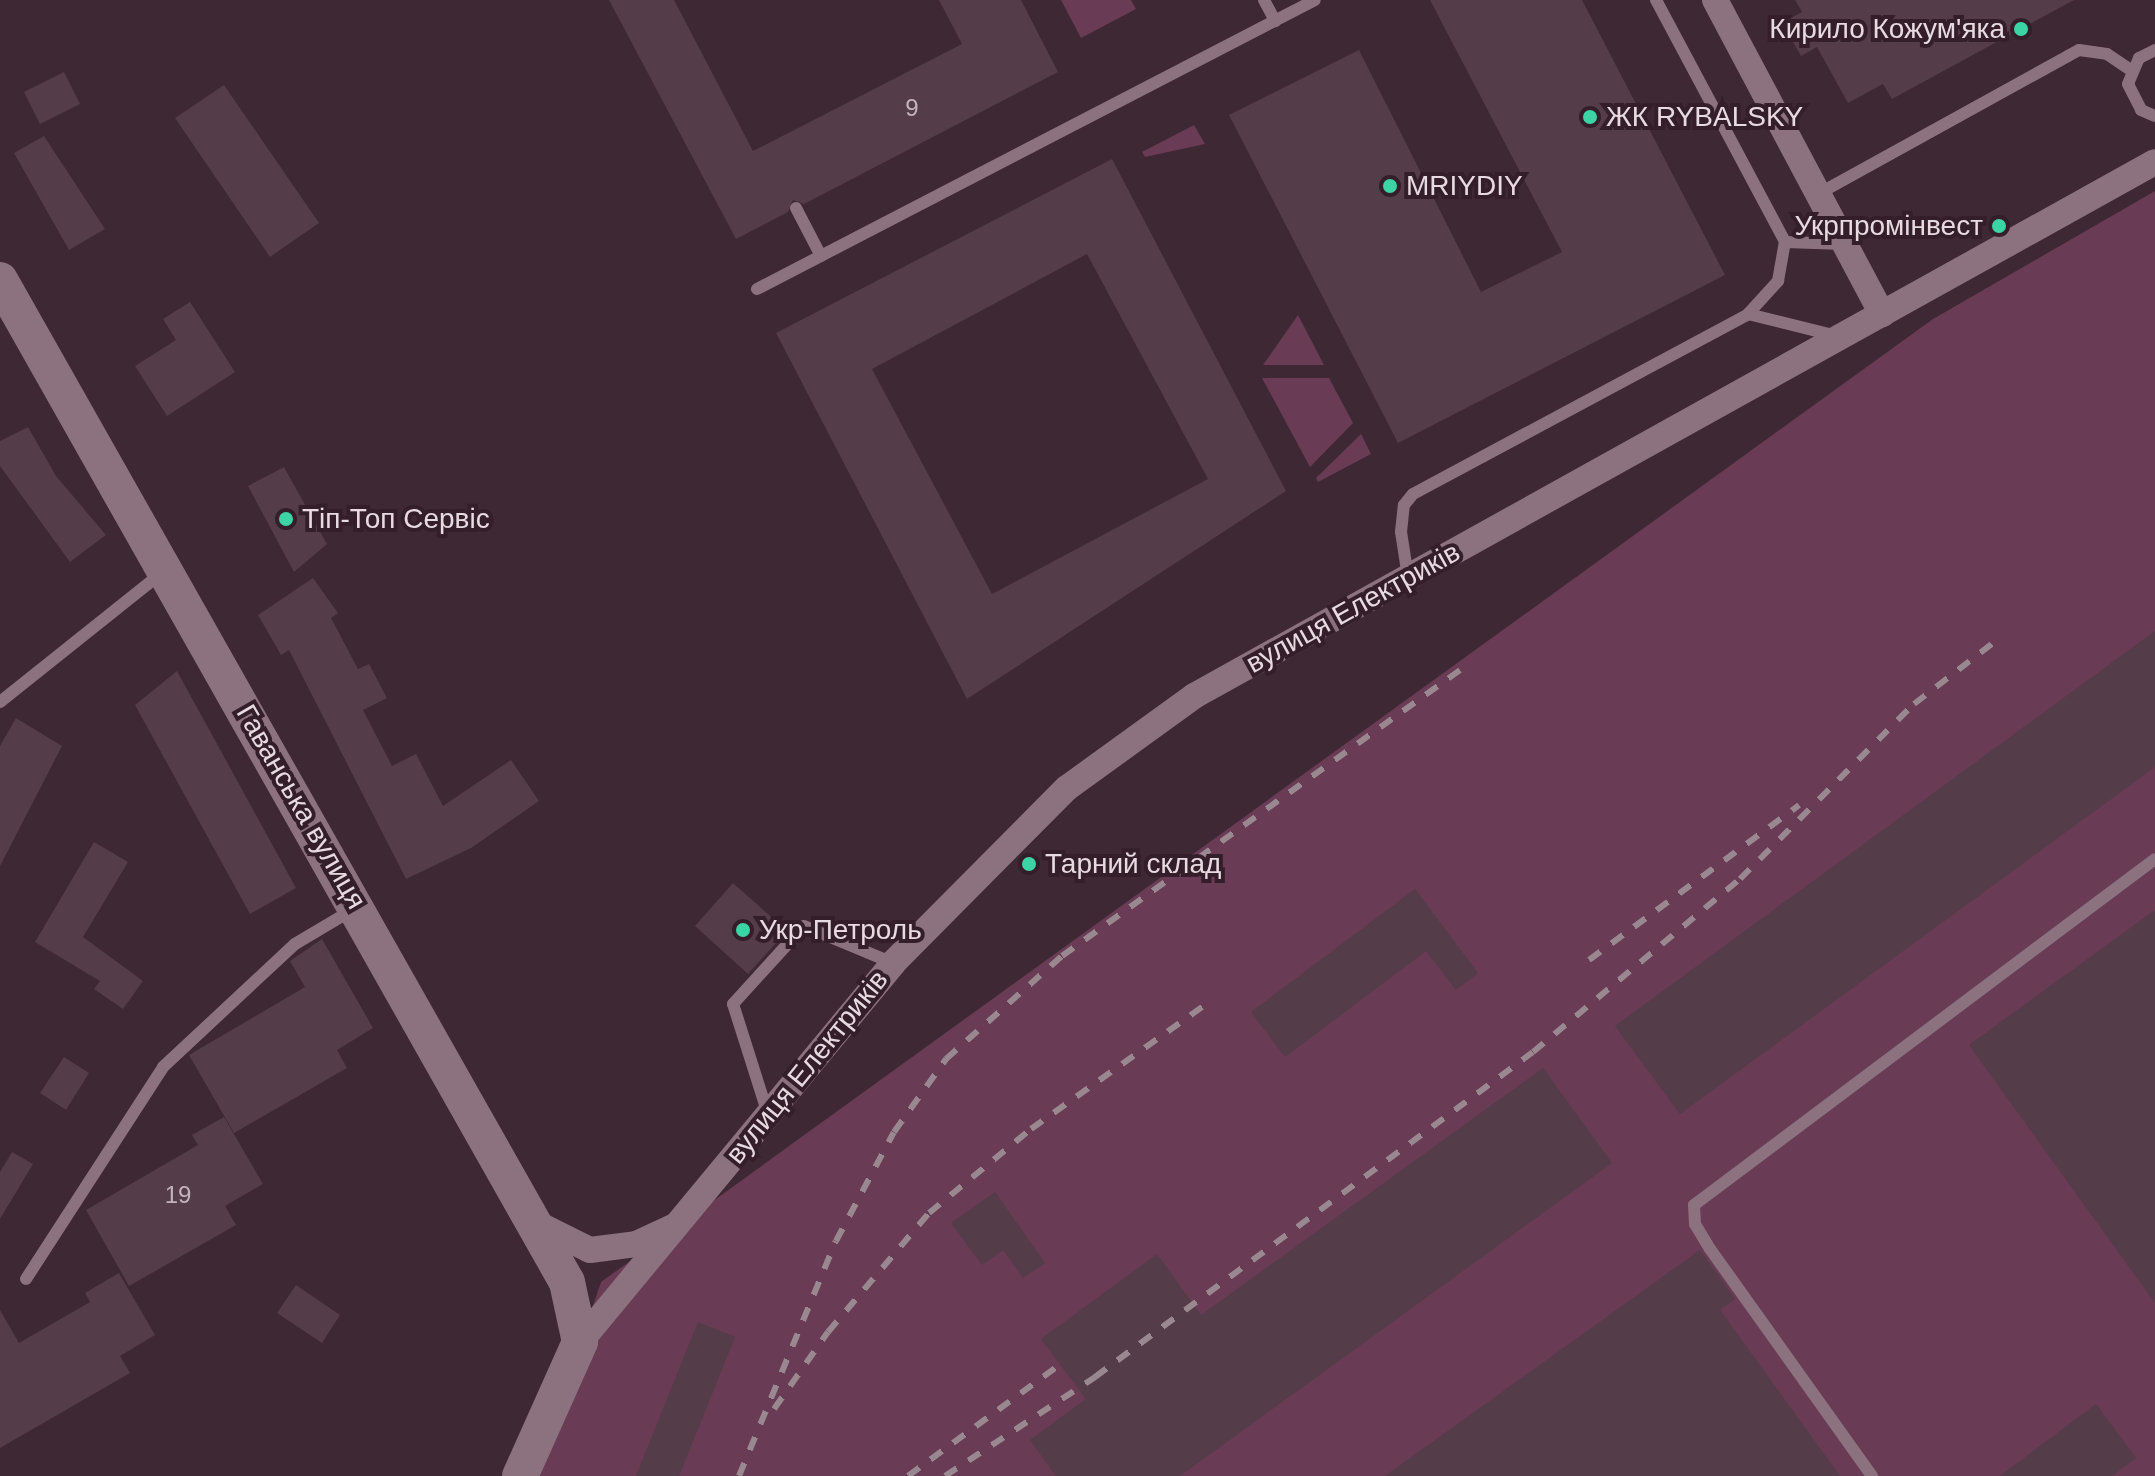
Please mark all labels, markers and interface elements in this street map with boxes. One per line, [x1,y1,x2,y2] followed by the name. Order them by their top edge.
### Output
[1769,12,2005,46] place label: Кирило Кожум'яка
[2012,20,2030,38] marker: Кирило Кожум'яка
[905,94,919,122] house number: 9
[1606,100,1803,134] place label: ЖК RYBALSKY
[1581,108,1599,126] marker: ЖК RYBALSKY
[1406,169,1523,203] place label: MRIYDIY
[1381,177,1399,195] marker: MRIYDIY
[1794,209,1983,243] place label: Укрпромінвест
[1990,217,2008,235] marker: Укрпромінвест
[302,502,490,536] place label: Тіп-Топ Сервіс
[277,510,295,528] marker: Тіп-Топ Сервіс
[1240,535,1466,681] street label: вулиця Електриків
[229,699,373,915] street label: Гаванська вулиця
[1045,847,1221,881] place label: Тарний склад
[1020,855,1038,873] marker: Тарний склад
[759,913,922,947] place label: Укр-Петроль
[734,921,752,939] marker: Укр-Петроль
[719,964,895,1170] street label: вулиця Електриків
[165,1181,191,1209] house number: 19

